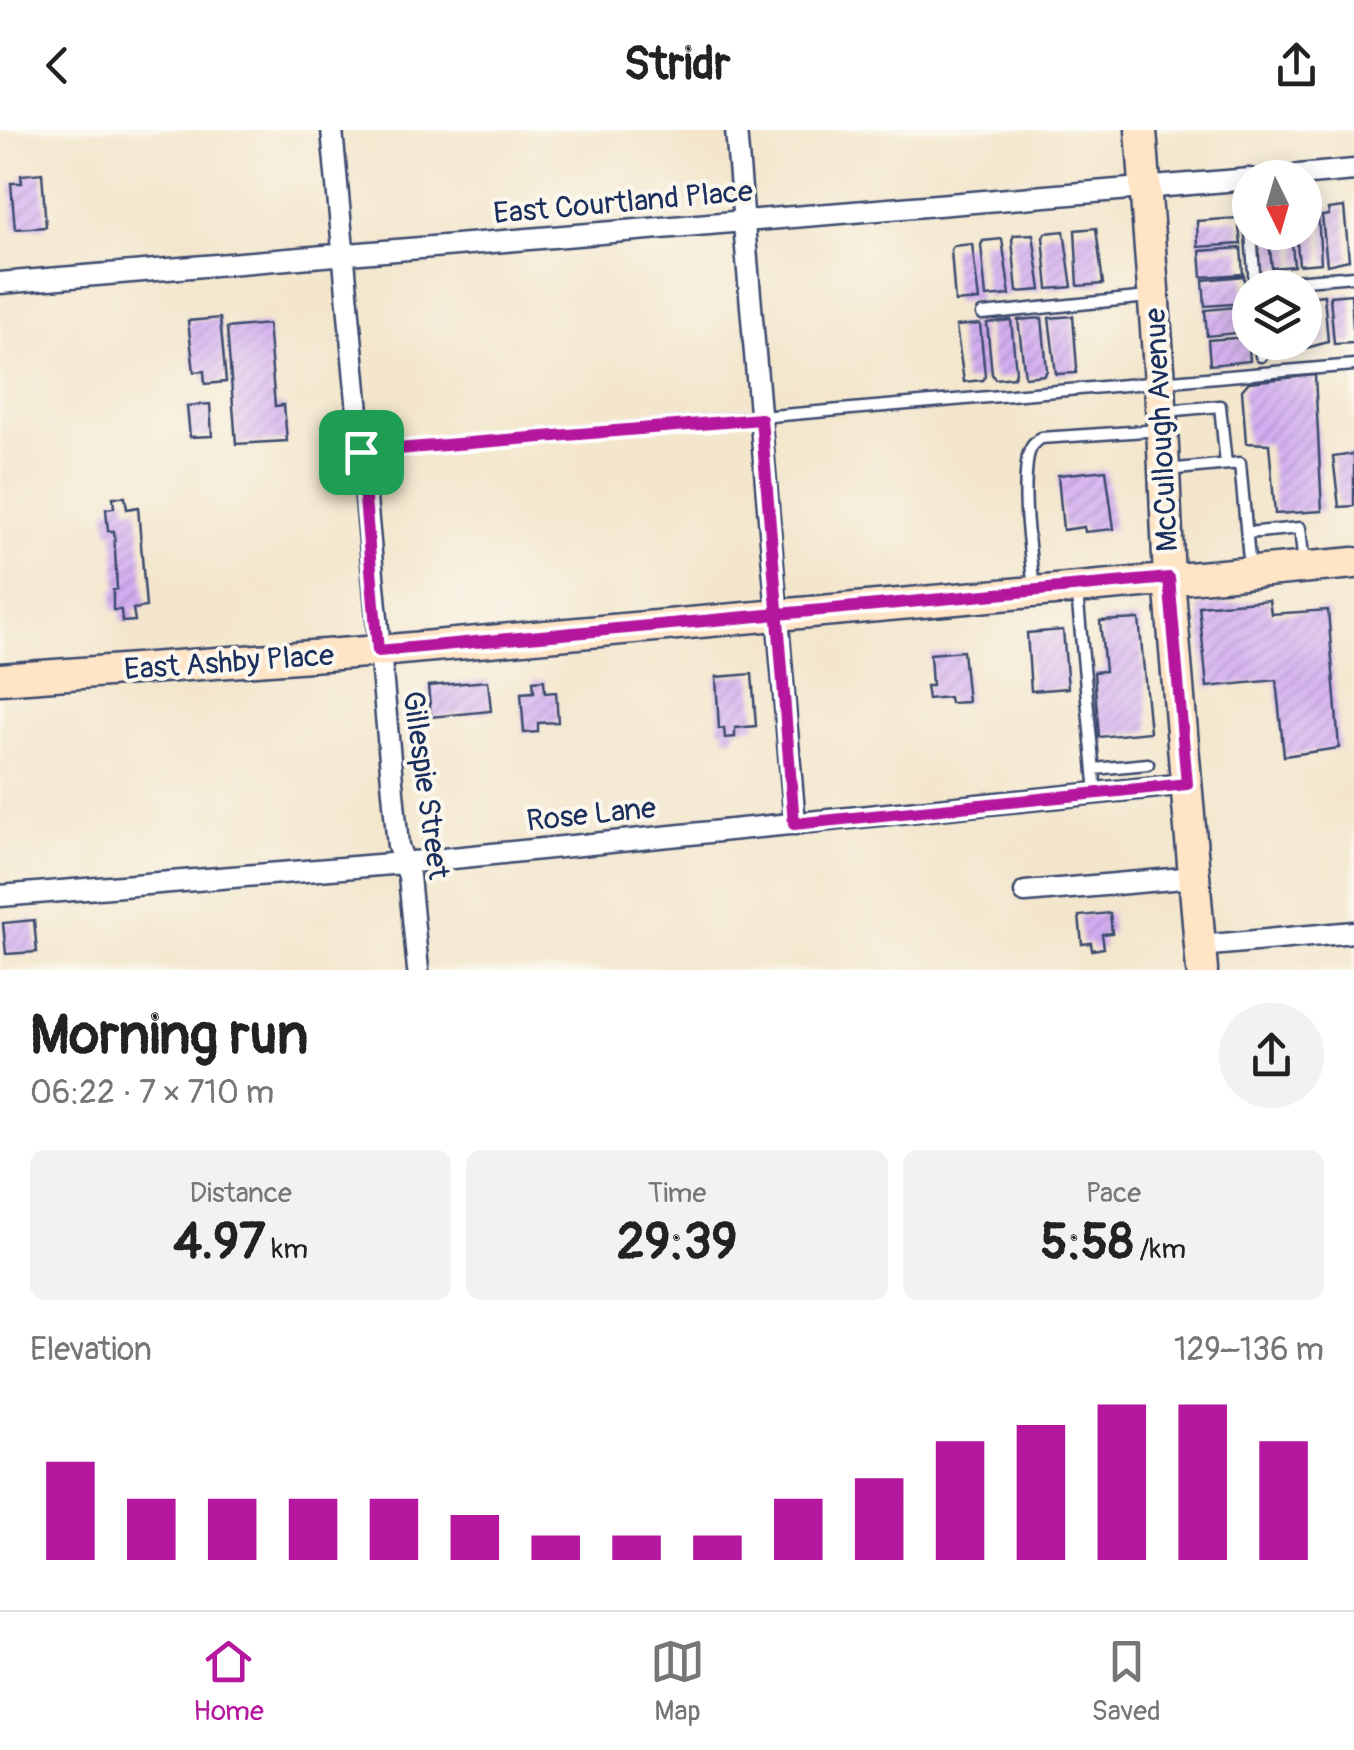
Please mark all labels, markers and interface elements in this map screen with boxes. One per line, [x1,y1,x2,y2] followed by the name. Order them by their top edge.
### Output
[624,37,730,93] text: Stridr
[30,38,85,93] icon: back
[1269,38,1324,93] icon: share
[1232,160,1322,250] north arrow
[1232,160,1322,360] map controls
[492,173,754,232] street label: East Courtland Place
[1232,270,1322,360] button: layers
[1137,307,1186,553] street label: McCullough Avenue
[319,410,404,495] pin
[334,425,389,480] icon: arrive
[123,637,335,688] street label: East Ashby Place
[394,688,457,883] street label: Gillespie Street
[525,789,658,840] street label: Rose Lane
[30,1001,308,1070] text: Morning run
[1219,1003,1324,1108] button: share
[30,1073,274,1113] text: 06:22 · 7 × 710 m
[189,1176,292,1211] text: Distance
[648,1176,706,1211] text: Time
[1086,1176,1141,1211] text: Pace
[173,1211,265,1274] text: 4.97
[617,1211,737,1274] text: 29:39
[1041,1211,1133,1274] text: 5:58
[265,1232,308,1267] text: km
[1133,1232,1186,1267] text: /km
[30,1330,152,1370] text: Elevation
[1174,1330,1324,1370] text: 129–136 m
[193,1634,264,1729] tab: Home
[650,1634,705,1729] tab: Map
[1091,1634,1161,1729] tab: Saved

